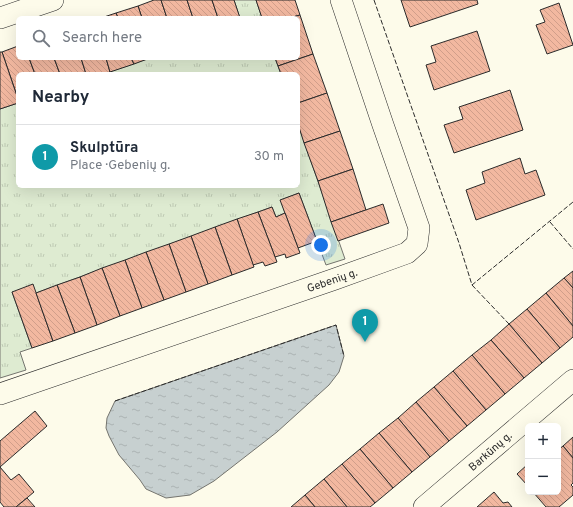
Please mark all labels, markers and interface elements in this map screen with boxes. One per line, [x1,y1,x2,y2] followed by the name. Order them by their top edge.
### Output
[16,16,300,60] search box
[30,27,52,49] icon: search
[62,29,142,48] text: Search here
[32,87,89,109] text: Nearby
[70,139,138,158] text: Skulptūra
[42,149,48,165] text: 1
[254,149,284,165] text: 30 m
[70,158,170,174] text: Place · Gebenių g.
[311,235,331,255] your location
[305,266,359,296] street label: Gebenių g.
[352,309,378,342] pin: 1
[525,423,561,495] map controls
[525,423,561,459] button: +
[466,429,515,474] street label: Barkūnų g.
[525,459,561,495] button: −

